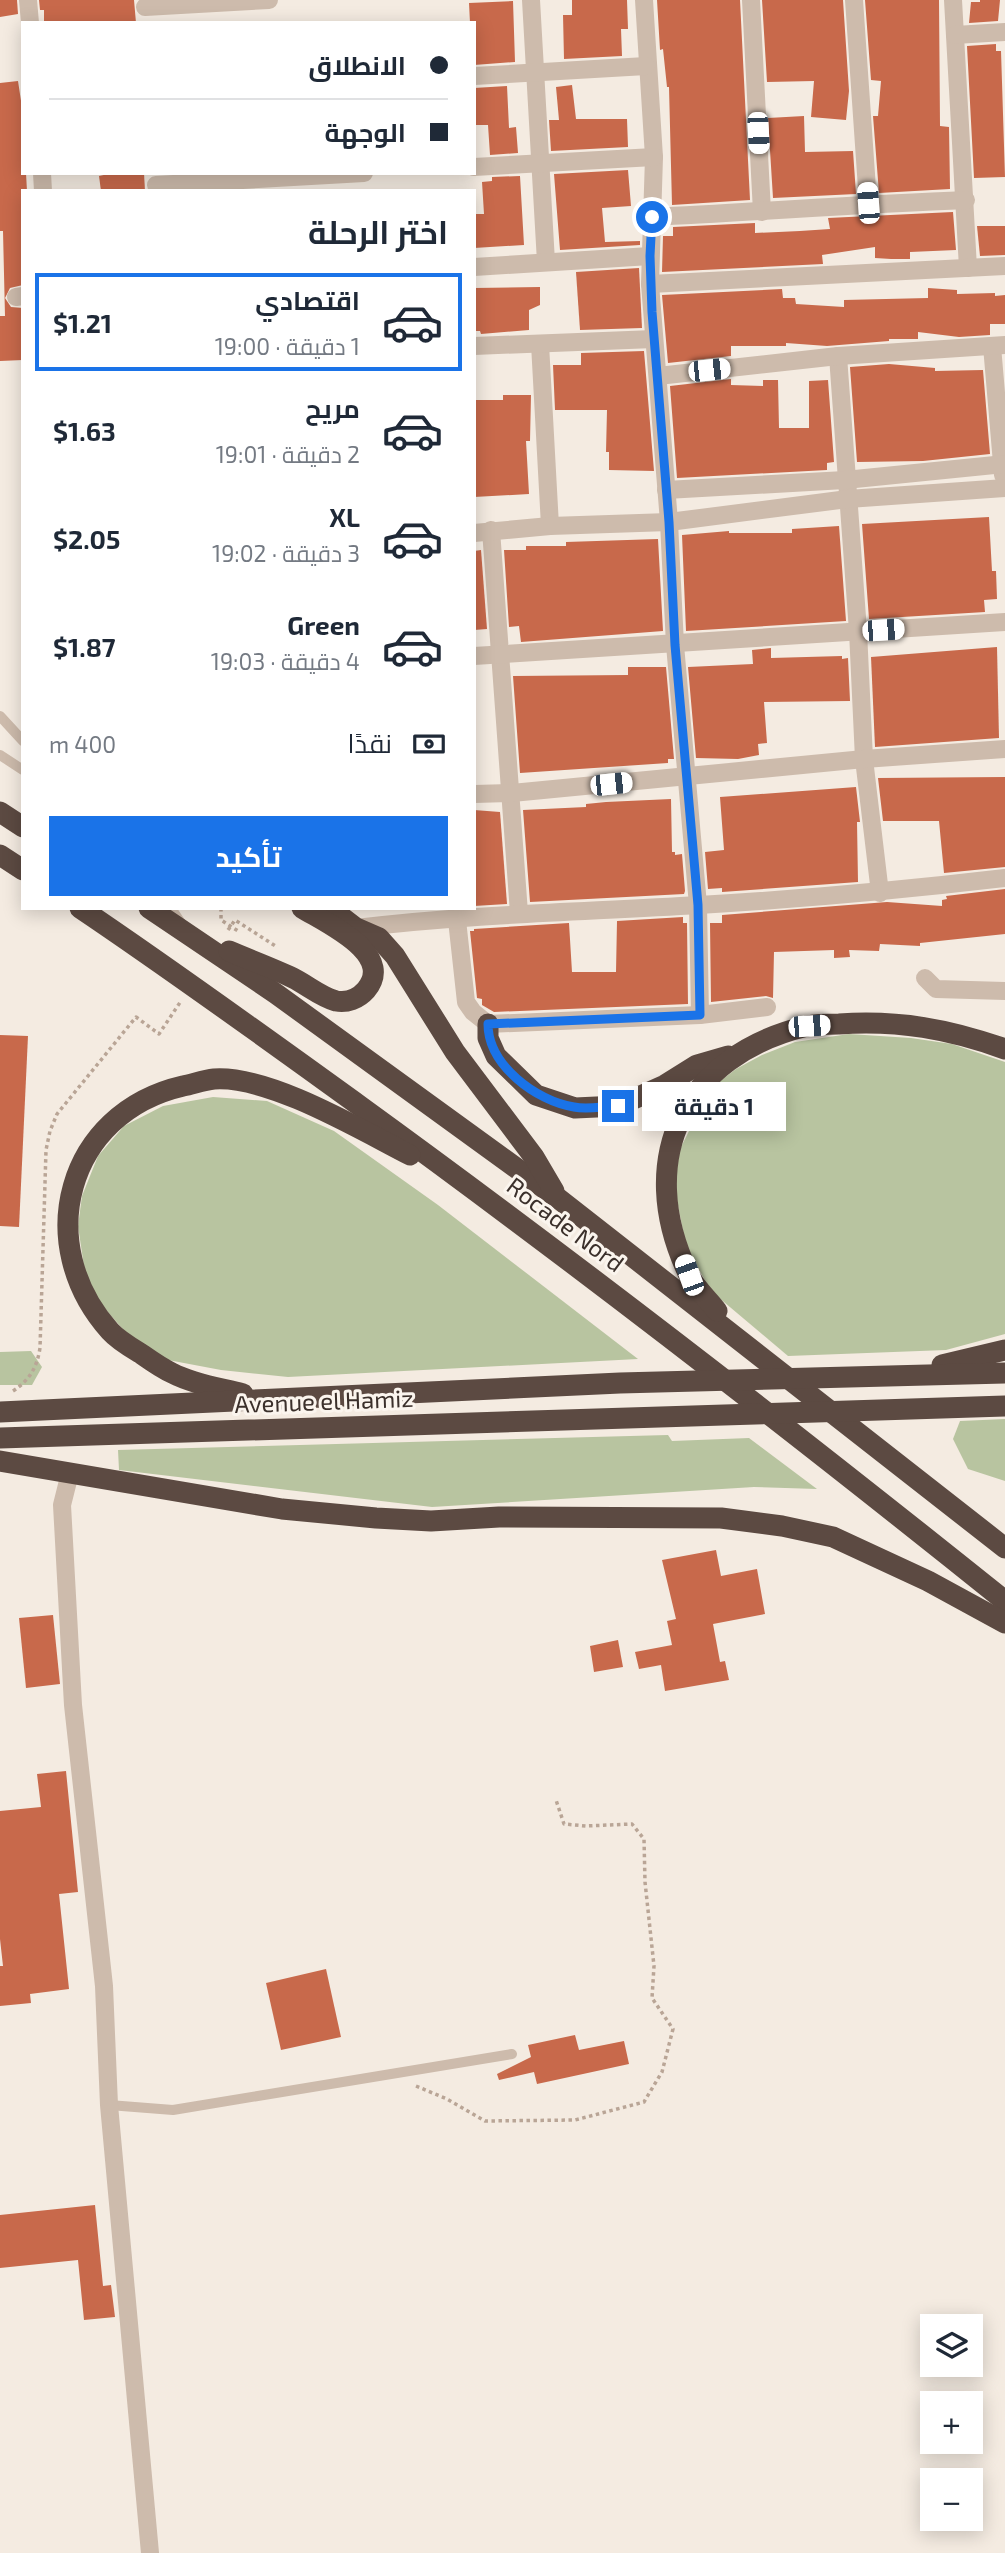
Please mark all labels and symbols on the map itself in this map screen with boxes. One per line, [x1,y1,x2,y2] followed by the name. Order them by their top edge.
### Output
[747,111,770,155] car
[857,181,880,225] car
[636,201,668,233] route start
[688,357,731,383] car
[862,618,905,642] car
[590,771,633,797] car
[788,1014,831,1038] car
[642,1082,786,1130] callout: 1 دقيقة
[602,1090,634,1122] route end
[502,1170,630,1277] street label: Rocade Nord
[672,1252,707,1298] car
[234,1383,414,1418] street label: Avenue el Hamiz

